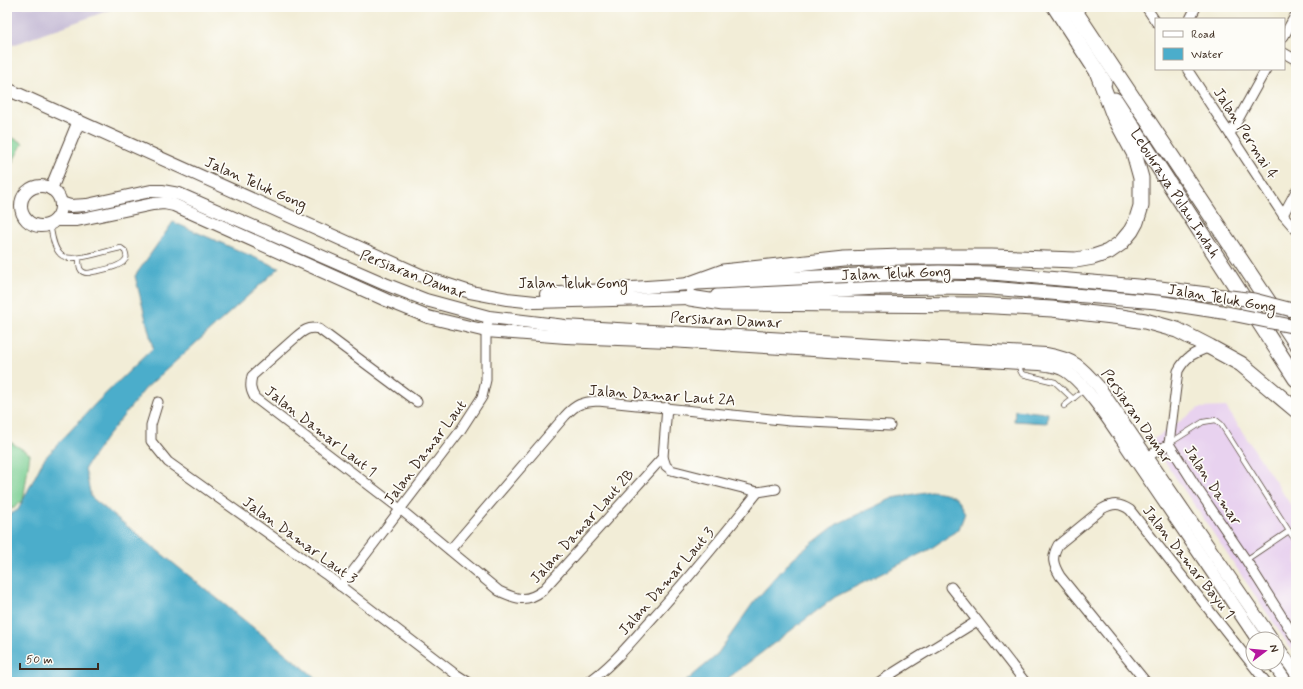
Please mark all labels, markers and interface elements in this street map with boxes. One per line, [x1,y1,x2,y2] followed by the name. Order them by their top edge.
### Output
[1155,18,1285,70] legend
[1191,27,1215,43] text: Road
[1191,47,1223,63] text: Water
[1208,84,1282,183] street label: Jalan Permai 4
[1125,125,1224,262] street label: Lebuhraya Pulau Indah
[201,152,310,216] street label: Jalan Teluk Gong
[357,246,469,305] street label: Persiaran Damar
[841,262,951,287] street label: Jalan Teluk Gong
[518,274,628,295] street label: Jalan Teluk Gong
[1166,280,1278,319] street label: Jalan Teluk Gong
[670,308,783,334] street label: Persiaran Damar
[1096,365,1177,469] street label: Persiaran Damar
[588,381,736,411] street label: Jalan Damar Laut 2A
[260,382,380,482] street label: Jalan Damar Laut 1
[380,396,472,509] street label: Jalan Damar Laut
[1179,442,1245,529] street label: Jalan Damar
[526,465,639,588] street label: Jalan Damar Laut 2B
[238,493,361,589] street label: Jalan Damar Laut 3
[1138,502,1239,624] street label: Jalan Damar Bayu 1
[614,523,719,640] street label: Jalan Damar Laut 3
[1245,631,1285,671] north arrow
[1266,643,1281,654] text: N
[20,645,98,671] scale bar
[26,652,53,668] text: 50 m

